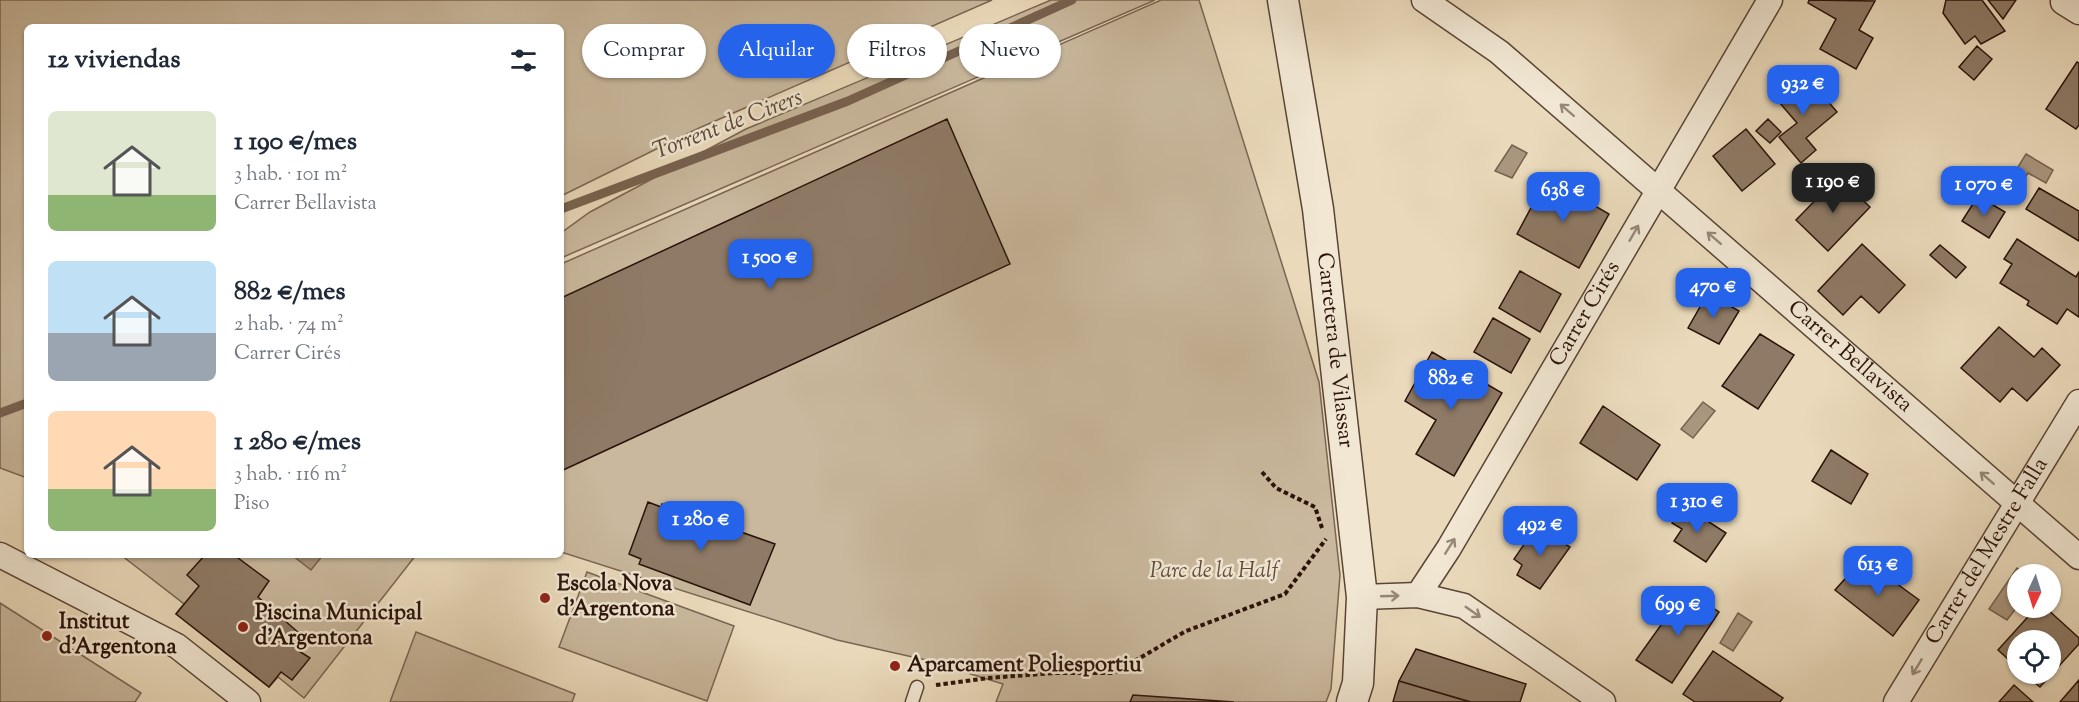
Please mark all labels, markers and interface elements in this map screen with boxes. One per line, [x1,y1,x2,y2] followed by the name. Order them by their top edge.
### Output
[582,24,706,78] chip: Comprar
[718,24,835,78] chip: Alquilar
[847,24,947,78] chip: Filtros
[959,24,1061,78] chip: Nuevo
[48,42,180,79] text: 12 viviendas
[507,44,540,77] icon: filters
[1761,65,1845,116] pin: 932 €
[1781,70,1825,99] text: 932 €
[648,81,808,169] water label: Torrent de Cirers
[1559,104,1575,117] one-way arrow
[234,124,357,161] text: 1 190 €/mes
[96,135,168,207] icon: home
[234,161,347,190] text: 3 hab. · 101 m²
[1778,163,1888,214] pin: 1 190 €
[1929,166,2039,217] pin: 1 070 €
[1806,168,1860,197] text: 1 190 €
[1955,171,2013,200] text: 1 070 €
[1521,172,1605,223] pin: 638 €
[1541,177,1585,206] text: 638 €
[234,190,377,219] text: Carrer Bellavista
[1628,225,1640,242] one-way arrow
[1707,231,1722,245] one-way arrow
[715,239,825,290] pin: 1 500 €
[742,244,798,273] text: 1 500 €
[1307,251,1361,450] street label: Carretera de Vilassar
[1542,256,1629,373] street label: Carrer Cirés
[1671,268,1755,319] pin: 470 €
[1690,273,1736,302] text: 470 €
[234,274,346,311] text: 882 €/mes
[96,285,168,357] icon: home
[1780,293,1919,421] street label: Carrer Bellavista
[234,311,344,340] text: 2 hab. · 74 m²
[234,340,341,369] text: Carrer Cirés
[1409,360,1493,411] pin: 882 €
[1428,365,1474,394] text: 882 €
[234,424,361,461] text: 1 280 €/mes
[96,435,168,507] icon: home
[1918,452,2057,652] street label: Carrer del Mestre Falla
[234,461,347,490] text: 3 hab. · 116 m²
[1980,471,1995,485] one-way arrow
[1642,483,1752,534] pin: 1 310 €
[1671,488,1723,517] text: 1 310 €
[234,490,269,519] text: Piso
[646,501,756,552] pin: 1 280 €
[672,506,730,535] text: 1 280 €
[1498,506,1582,557] pin: 492 €
[1517,511,1563,540] text: 492 €
[1445,538,1457,555] one-way arrow
[1836,546,1920,597] pin: 613 €
[1857,551,1899,580] text: 613 €
[1150,556,1281,588] park label: Parc de la Half
[2007,564,2061,618] north arrow
[2007,564,2061,684] map controls
[557,569,675,626] place label: Escola Nova d'Argentona
[1636,586,1720,637] pin: 699 €
[1379,590,1399,602] one-way arrow
[538,591,552,605] marker: Escola Nova d'Argentona
[1655,591,1701,620] text: 699 €
[255,598,423,655] place label: Piscina Municipal d'Argentona
[1464,606,1481,618] one-way arrow
[59,607,177,664] place label: Institut d'Argentona
[236,620,250,634] marker: Piscina Municipal d'Argentona
[40,629,54,643] marker: Institut d'Argentona
[2007,630,2061,684] button: locate
[907,650,1142,682] place label: Aparcament Poliesportiu
[1911,658,1923,675] one-way arrow
[888,659,902,673] marker: Aparcament Poliesportiu

